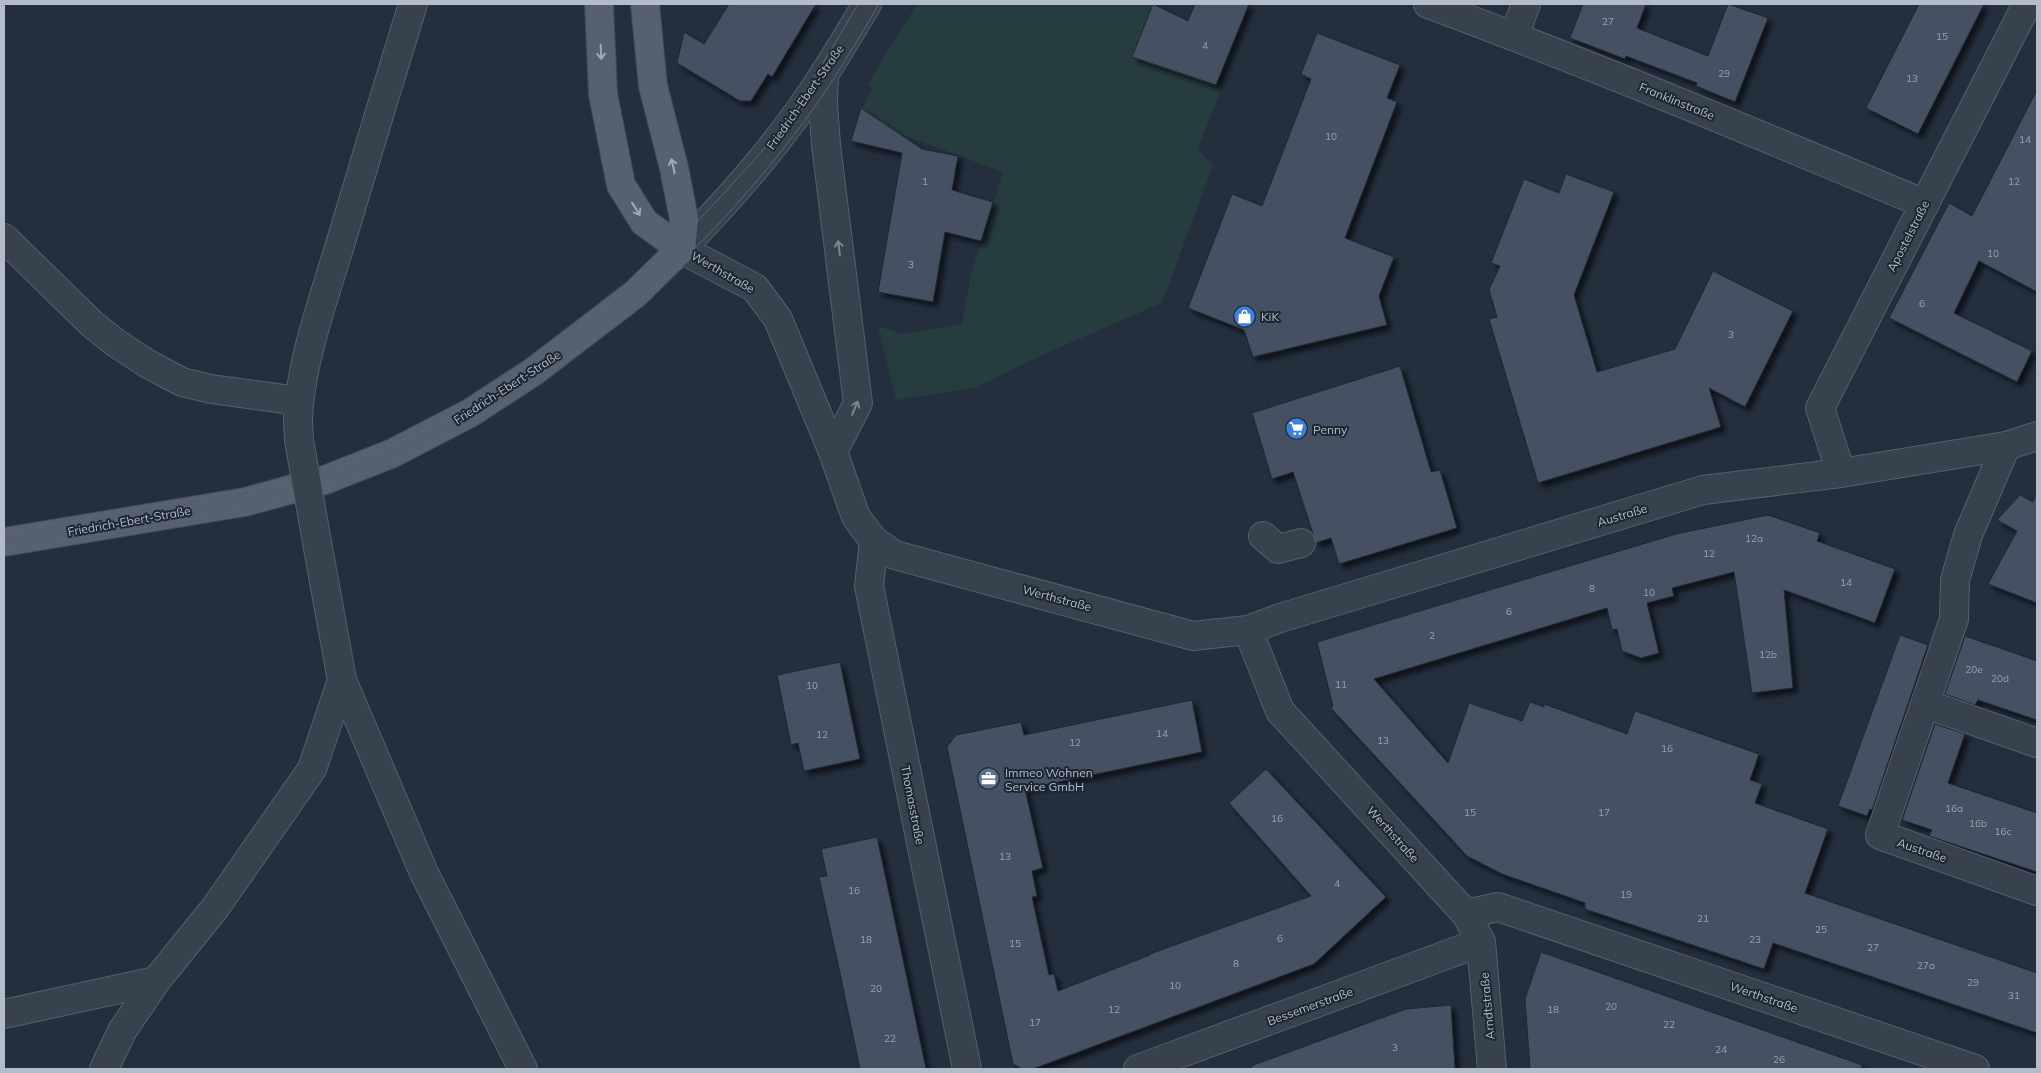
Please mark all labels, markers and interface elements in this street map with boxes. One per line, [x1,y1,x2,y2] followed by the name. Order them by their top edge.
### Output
[1602,15,1614,28] house number: 27
[1936,30,1948,43] house number: 15
[1202,39,1208,52] house number: 4
[763,42,847,152] street label: Friedrich-Ebert-Straße
[597,44,606,60] one-way arrow
[1718,67,1730,80] house number: 29
[1906,72,1918,85] house number: 13
[1637,79,1717,123] street label: Franklinstraße
[1325,130,1337,143] house number: 10
[2019,133,2031,146] house number: 14
[668,159,677,175] one-way arrow
[922,175,928,188] house number: 1
[2008,175,2020,188] house number: 12
[1884,198,1932,274] street label: Apostelstraße
[630,202,641,216] one-way arrow
[834,240,844,256] one-way arrow
[1987,247,1999,260] house number: 10
[689,248,757,296] street label: Werthstraße
[908,258,914,271] house number: 3
[1919,297,1925,310] house number: 6
[1233,304,1257,328] shop icon: KiK
[1261,309,1279,324] place label: KiK
[1728,328,1734,341] house number: 3
[451,347,563,427] street label: Friedrich-Ebert-Straße
[851,401,860,416] one-way arrow
[1285,417,1309,441] supermarket icon: Penny
[1313,422,1348,437] place label: Penny
[1595,500,1649,530] street label: Austraße
[66,503,192,539] street label: Friedrich-Ebert-Straße
[1745,532,1763,545] house number: 12a
[1703,547,1715,560] house number: 12
[1840,576,1852,589] house number: 14
[1021,582,1093,614] street label: Werthstraße
[1589,582,1595,595] house number: 8
[1643,586,1655,599] house number: 10
[1506,605,1512,618] house number: 6
[1429,629,1435,642] house number: 2
[1759,648,1777,661] house number: 12b
[1965,663,1983,676] house number: 20e
[1991,672,2009,685] house number: 20d
[1335,678,1347,691] house number: 11
[806,679,818,692] house number: 10
[1156,727,1168,740] house number: 14
[816,728,828,741] house number: 12
[1377,734,1389,747] house number: 13
[1069,736,1081,749] house number: 12
[1661,742,1673,755] house number: 16
[898,764,928,846] street label: Thomasstraße
[1005,765,1093,794] place label: Immeo Wohnen Service GmbH
[977,767,1001,791] office icon: Immeo Wohnen Service GmbH
[1945,802,1963,815] house number: 16a
[1364,803,1422,865] street label: Werthstraße
[1464,806,1476,819] house number: 15
[1598,806,1610,819] house number: 17
[1271,812,1283,825] house number: 16
[1969,817,1987,830] house number: 16b
[1995,825,2012,838] house number: 16c
[1895,835,1949,865] street label: Austraße
[999,850,1011,863] house number: 13
[1334,877,1340,890] house number: 4
[848,884,860,897] house number: 16
[1620,888,1632,901] house number: 19
[1697,912,1709,925] house number: 21
[1815,923,1827,936] house number: 25
[1277,932,1283,945] house number: 6
[860,933,872,946] house number: 18
[1749,933,1761,946] house number: 23
[1009,937,1021,950] house number: 15
[1867,941,1879,954] house number: 27
[1233,957,1239,970] house number: 8
[1917,959,1935,972] house number: 27a
[1477,972,1497,1040] street label: Arndtstraße
[1967,976,1979,989] house number: 29
[1728,978,1800,1016] street label: Werthstraße
[1169,979,1181,992] house number: 10
[870,982,882,995] house number: 20
[1265,984,1355,1028] street label: Bessemerstraße
[2008,989,2020,1002] house number: 31
[1605,1000,1617,1013] house number: 20
[1108,1003,1120,1016] house number: 12
[1547,1003,1559,1016] house number: 18
[1029,1016,1041,1029] house number: 17
[1663,1018,1675,1031] house number: 22
[884,1032,896,1045] house number: 22
[1392,1041,1398,1054] house number: 3
[1715,1043,1727,1056] house number: 24
[1773,1053,1785,1066] house number: 26

